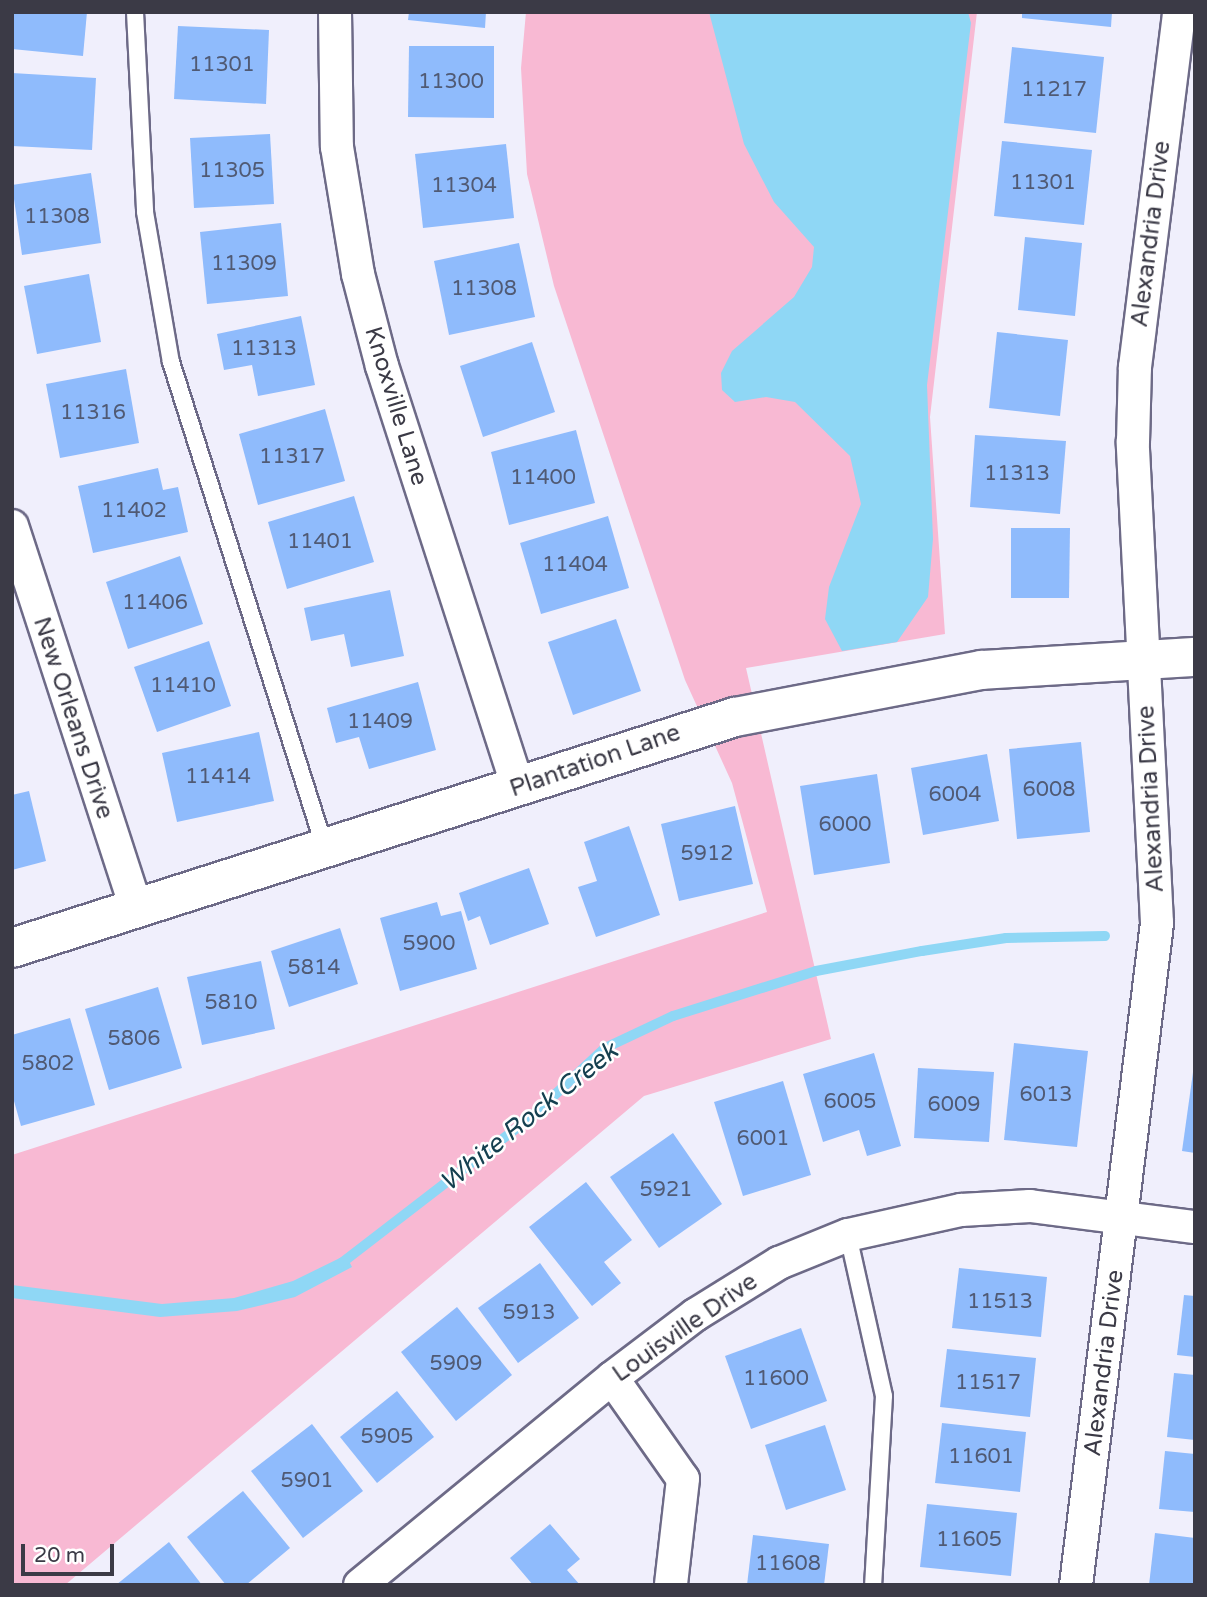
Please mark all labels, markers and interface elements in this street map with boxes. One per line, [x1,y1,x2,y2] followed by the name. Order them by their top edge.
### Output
[189,52,255,78] house number: 11301
[418,69,484,95] house number: 11300
[1021,77,1087,103] house number: 11217
[1125,139,1177,329] street label: Alexandria Drive
[199,158,265,184] house number: 11305
[1010,170,1076,196] house number: 11301
[431,173,497,199] house number: 11304
[24,204,90,230] house number: 11308
[211,251,277,277] house number: 11309
[451,276,517,302] house number: 11308
[358,323,434,489] street label: Knoxville Lane
[231,336,297,362] house number: 11313
[60,400,126,426] house number: 11316
[259,444,325,470] house number: 11317
[984,461,1050,487] house number: 11313
[510,465,576,491] house number: 11400
[101,498,167,524] house number: 11402
[287,529,353,555] house number: 11401
[542,552,608,578] house number: 11404
[122,590,188,616] house number: 11406
[27,613,119,823] street label: New Orleans Drive
[150,673,216,699] house number: 11410
[1132,705,1170,893] street label: Alexandria Drive
[347,709,413,735] house number: 11409
[506,718,684,804] street label: Plantation Lane
[185,764,251,790] house number: 11414
[1023,777,1075,803] house number: 6008
[929,782,981,808] house number: 6004
[819,812,871,838] house number: 6000
[681,841,733,867] house number: 5912
[403,931,455,957] house number: 5900
[288,955,340,981] house number: 5814
[205,990,257,1016] house number: 5810
[108,1026,160,1052] house number: 5806
[434,1036,624,1198] water label: White Rock Creek
[22,1051,74,1077] house number: 5802
[1020,1082,1072,1108] house number: 6013
[824,1089,876,1115] house number: 6005
[928,1092,980,1118] house number: 6009
[737,1126,789,1152] house number: 6001
[640,1177,692,1203] house number: 5921
[607,1267,763,1389] street label: Louisville Drive
[1078,1268,1130,1458] street label: Alexandria Drive
[967,1289,1033,1315] house number: 11513
[503,1300,555,1326] house number: 5913
[430,1351,482,1377] house number: 5909
[743,1366,809,1392] house number: 11600
[955,1370,1021,1396] house number: 11517
[361,1424,413,1450] house number: 5905
[948,1444,1014,1470] house number: 11601
[281,1468,333,1494] house number: 5901
[936,1527,1002,1553] house number: 11605
[24,1530,117,1574] scale bar
[34,1543,85,1568] text: 20 m
[755,1551,821,1577] house number: 11608

